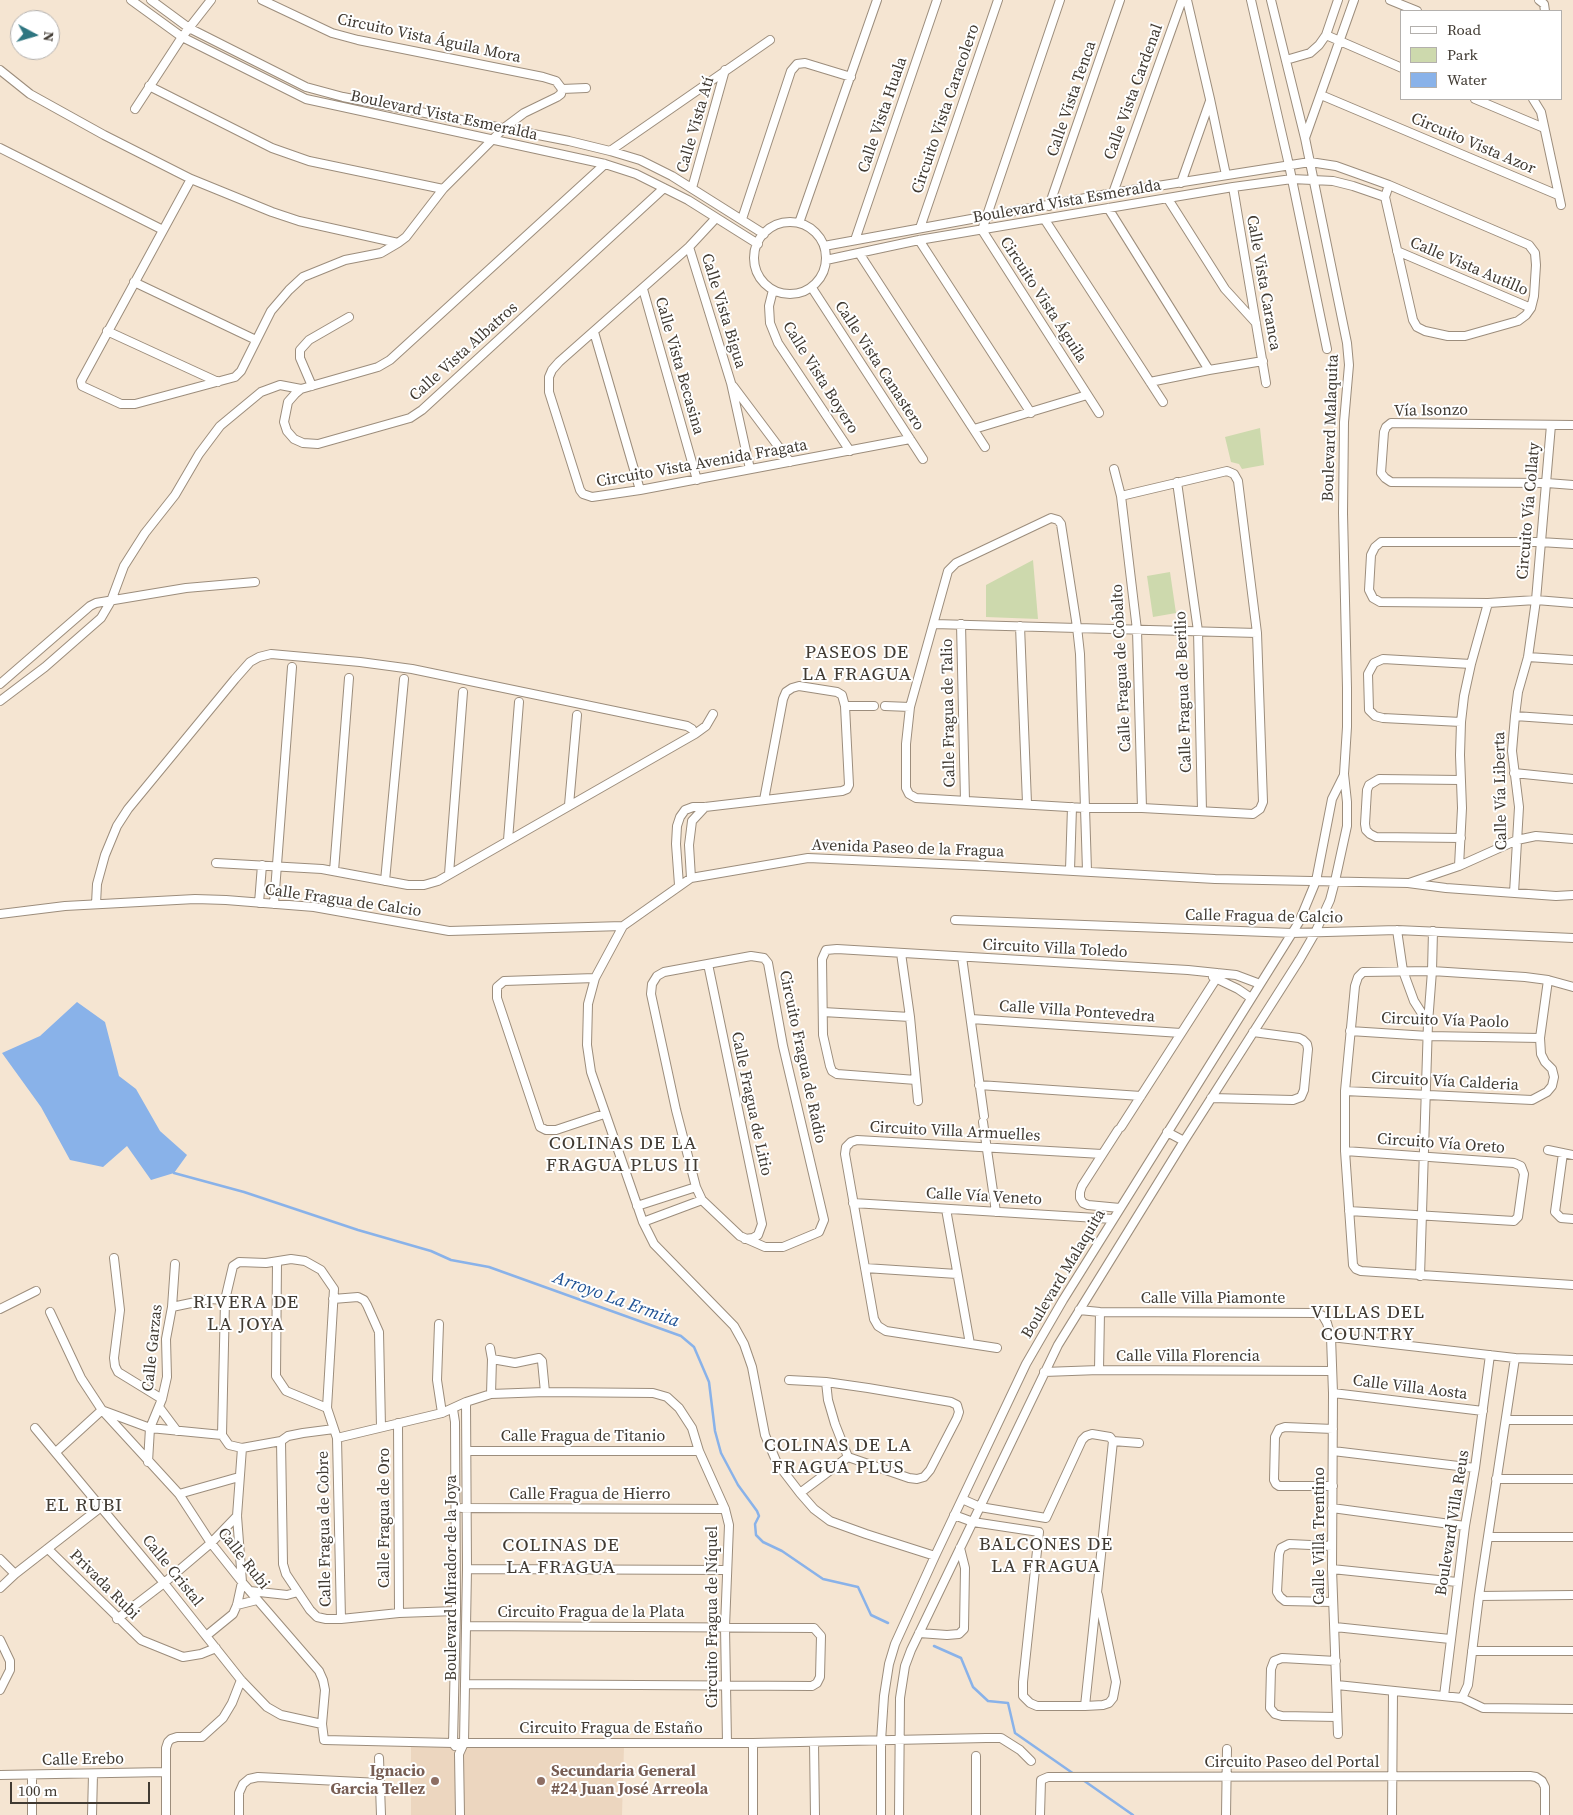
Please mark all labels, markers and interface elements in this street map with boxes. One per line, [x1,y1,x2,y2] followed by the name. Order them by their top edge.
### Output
[10,10,60,60] north arrow
[335,10,523,68] street label: Circuito Vista Águila Mora
[1400,10,1563,100] legend
[1447,19,1481,40] text: Road
[1100,21,1168,163] street label: Calle Vista Cardenal
[908,22,984,196] street label: Circuito Vista Caracolero
[38,30,59,43] text: N
[1043,39,1101,159] street label: Calle Vista Tenca
[1447,44,1478,65] text: Park
[854,55,912,175] street label: Calle Vista Huala
[1447,69,1487,90] text: Water
[673,75,719,175] street label: Calle Vista Atí
[349,87,539,145] street label: Boulevard Vista Esmeralda
[1408,109,1538,179] street label: Circuito Vista Azor
[971,176,1163,228] street label: Boulevard Vista Esmeralda
[1242,214,1284,352] street label: Calle Vista Caranca
[1407,233,1531,301] street label: Calle Vista Autillo
[995,234,1091,366] street label: Circuito Vista Águila
[696,251,750,371] street label: Calle Vista Bigua
[650,295,708,437] street label: Calle Vista Becasina
[406,298,522,406] street label: Calle Vista Albatros
[830,298,928,434] street label: Calle Vista Canastero
[778,318,862,438] street label: Calle Vista Boyero
[1319,354,1343,502] street label: Boulevard Malaquita
[1394,401,1468,421] street label: Vía Isonzo
[595,436,809,492] street label: Circuito Vista Avenida Fragata
[1513,442,1545,580] street label: Circuito Vía Collaty
[1108,583,1136,753] street label: Calle Fragua de Cobalto
[1172,611,1196,773] street label: Calle Fragua de Berilio
[938,638,960,788] street label: Calle Fragua de Talio
[801,642,913,686] district label: PASEOS DE LA FRAGUA
[1490,731,1512,851] street label: Calle Vía Liberta
[811,836,1005,862] street label: Avenida Paseo de la Fragua
[263,880,423,922] street label: Calle Fragua de Calcio
[1185,906,1343,928] street label: Calle Fragua de Calcio
[982,936,1128,962] street label: Circuito Villa Toledo
[774,969,830,1145] street label: Circuito Fragua de Radio
[998,997,1156,1027] street label: Calle Villa Pontevedra
[1381,1009,1509,1033] street label: Circuito Vía Paolo
[726,1030,776,1178] street label: Calle Fragua de Litio
[1371,1069,1519,1095] street label: Circuito Vía Calderia
[869,1118,1041,1146] street label: Circuito Villa Armuelles
[1376,1130,1506,1158] street label: Circuito Vía Oreto
[544,1133,702,1177] district label: COLINAS DE LA FRAGUA PLUS II
[925,1184,1043,1210] street label: Calle Vía Veneto
[1018,1206,1110,1342] street label: Boulevard Malaquita
[550,1267,682,1333] water label: Arroyo La Ermita
[1141,1289,1285,1309] street label: Calle Villa Piamonte
[192,1292,300,1336] district label: RIVERA DE LA JOYA
[1309,1302,1427,1346] district label: VILLAS DEL COUNTRY
[139,1303,167,1393] street label: Calle Garzas
[1116,1347,1260,1367] street label: Calle Villa Florencia
[1352,1371,1468,1405] street label: Calle Villa Aosta
[501,1427,665,1447] street label: Calle Fragua de Titanio
[762,1435,914,1479] district label: COLINAS DE LA FRAGUA PLUS
[375,1448,395,1588] street label: Calle Fragua de Oro
[1432,1449,1474,1597] street label: Boulevard Villa Reus
[314,1451,336,1607] street label: Calle Fragua de Cobre
[1310,1467,1330,1605] street label: Calle Villa Trentino
[442,1475,462,1681] street label: Boulevard Mirador de la Joya
[509,1485,671,1505] street label: Calle Fragua de Hierro
[44,1495,124,1517] district label: EL RUBI
[213,1524,273,1594] street label: Calle Rubi
[703,1526,723,1708] street label: Circuito Fragua de Níquel
[137,1531,207,1611] street label: Calle Cristal
[977,1534,1115,1578] district label: BALCONES DE LA FRAGUA
[501,1535,621,1579] district label: COLINAS DE LA FRAGUA
[65,1546,143,1624] street label: Privada Rubi
[497,1603,685,1623] street label: Circuito Fragua de la Plata
[519,1719,703,1739] street label: Circuito Fragua de Estaño
[42,1750,124,1770] street label: Calle Erebo
[1205,1753,1379,1773] street label: Circuito Paseo del Portal
[330,1762,425,1800] place label: Ignacio Garcia Tellez
[551,1762,708,1800] place label: Secundaria General #24 Juan José Arreola
[12,1772,152,1804] scale bar
[429,1775,441,1787] marker: Ignacio Garcia Tellez
[535,1775,547,1787] marker: Secundaria General #24 Juan José Arreola
[18,1780,58,1801] text: 100 m

